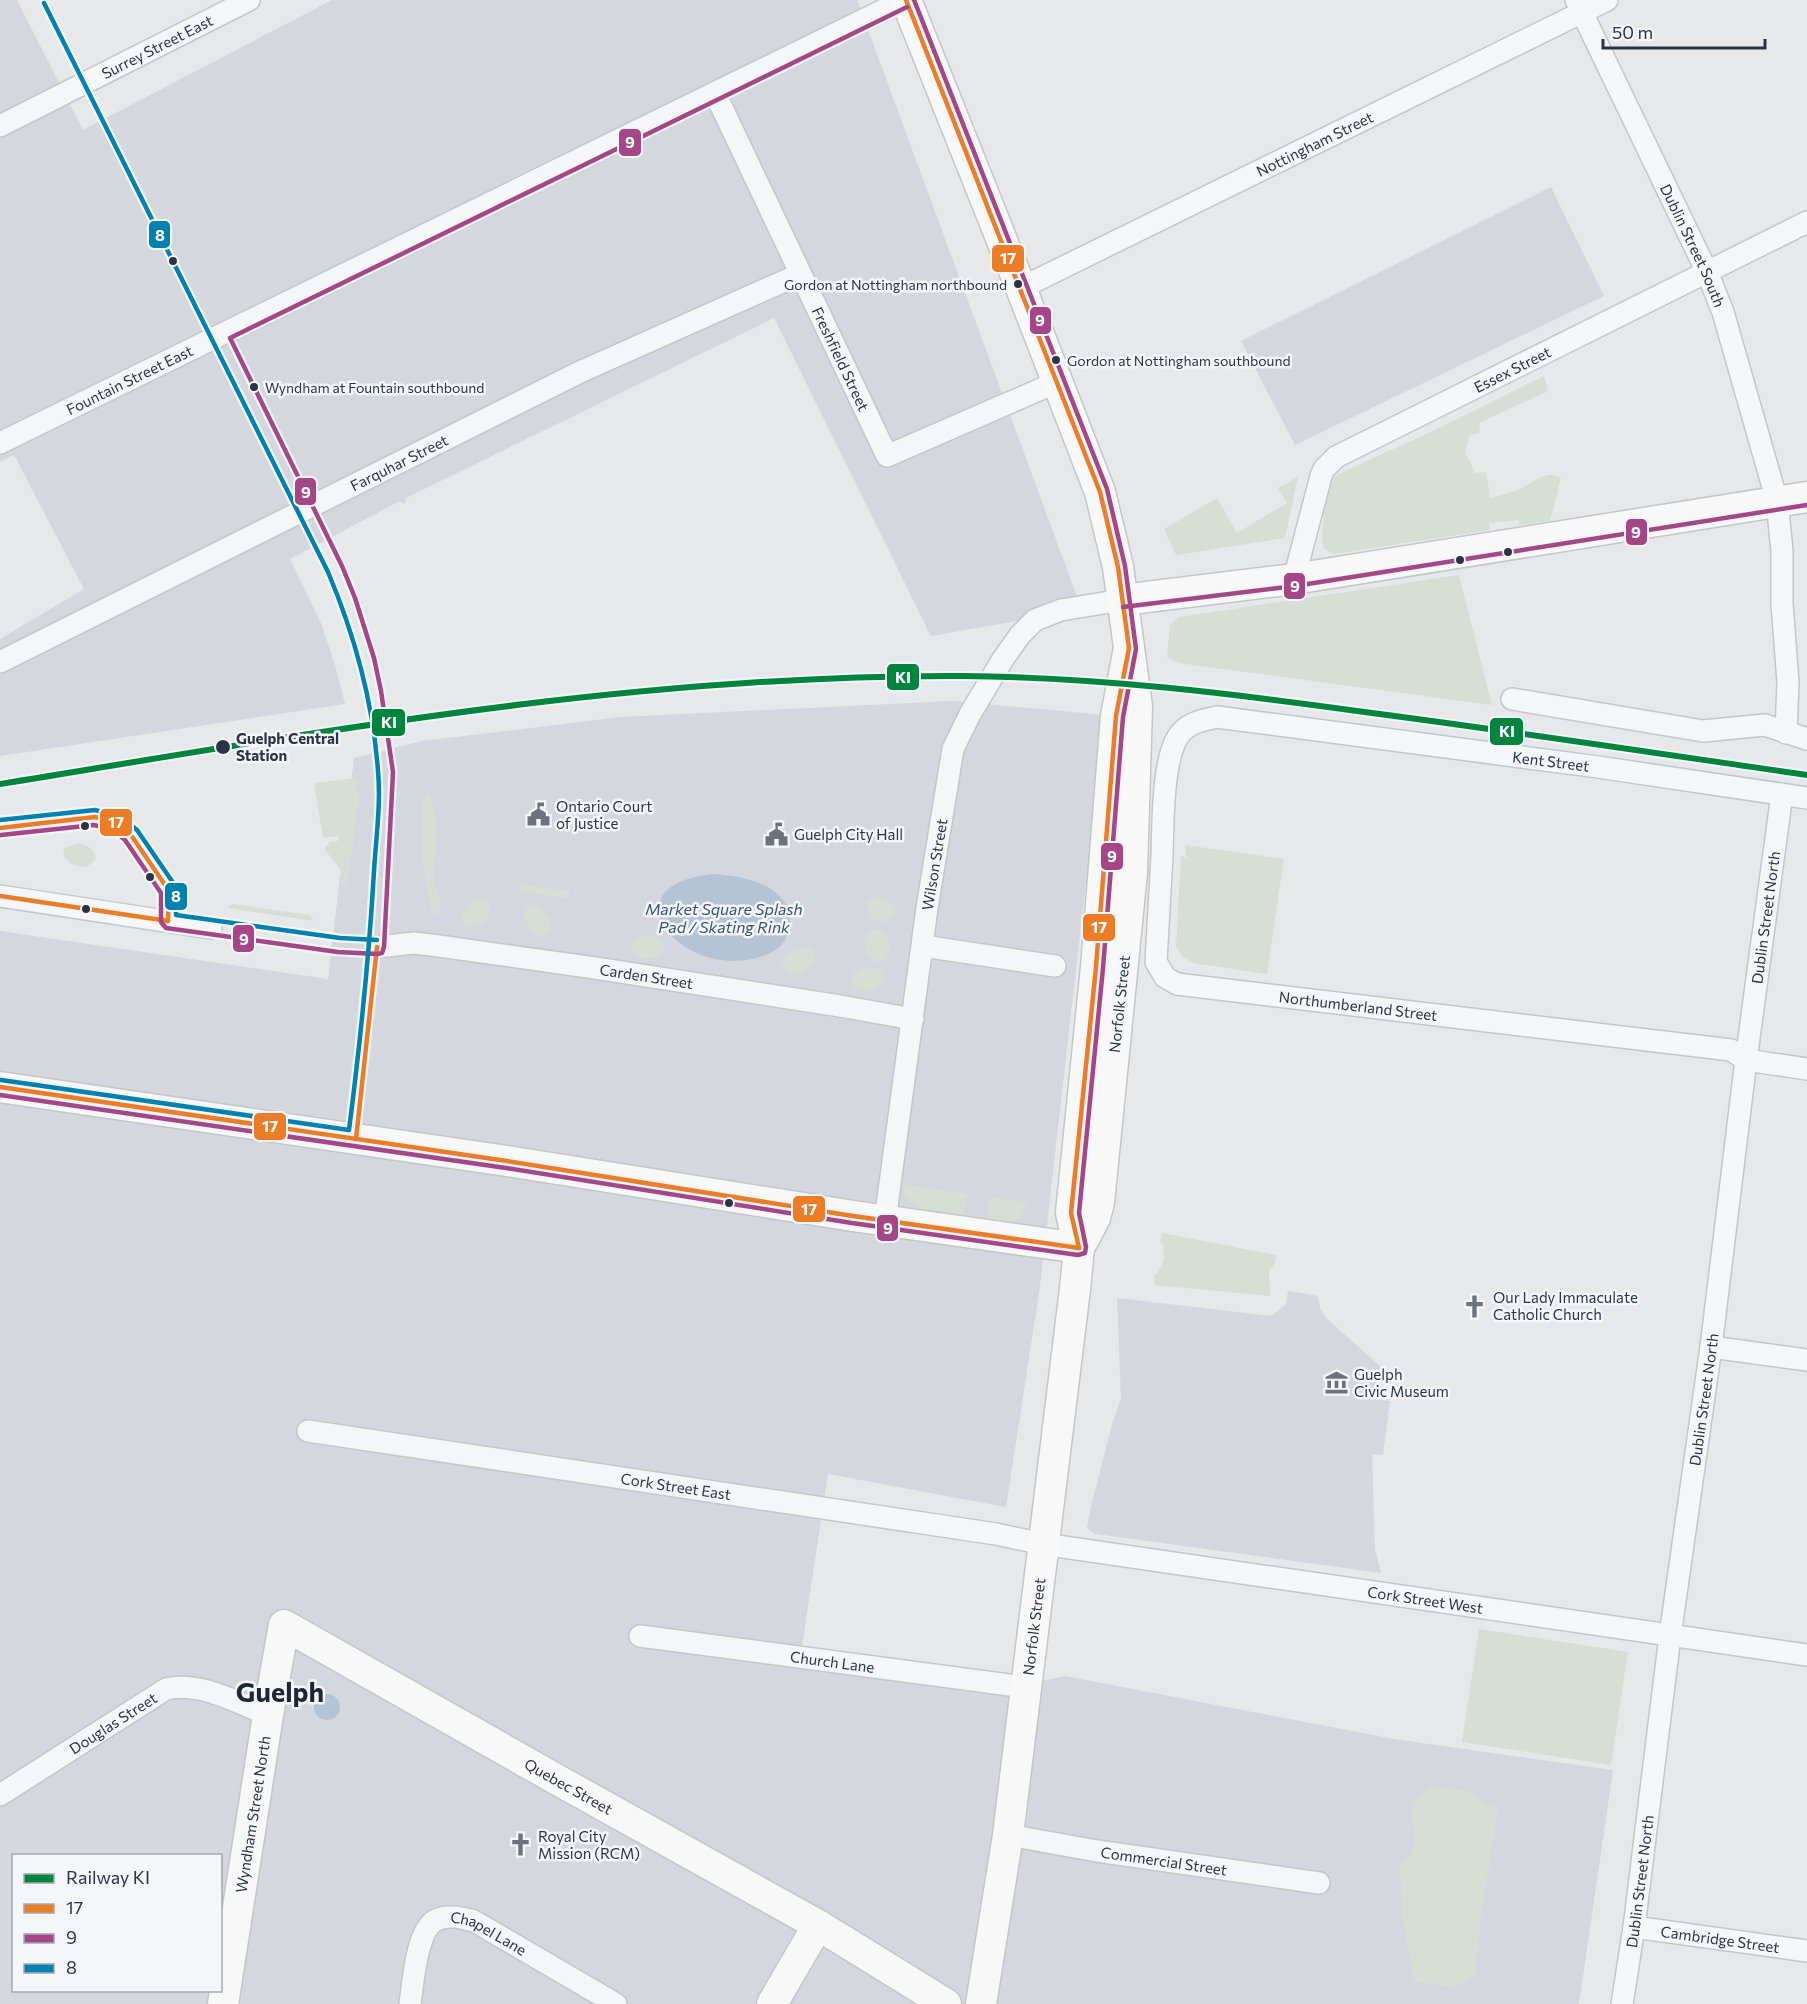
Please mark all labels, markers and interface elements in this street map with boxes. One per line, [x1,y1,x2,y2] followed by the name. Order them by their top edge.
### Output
[98,11,216,82] street label: Surrey Street East
[1603,12,1765,50] scale bar
[1612,21,1653,43] text: 50 m
[1253,107,1376,180] street label: Nottingham Street
[618,128,642,157] line badge: 9
[625,132,635,151] text: 9
[1657,181,1729,310] street label: Dublin Street South
[148,220,171,249] line badge: 8
[155,225,165,244] text: 8
[991,244,1025,273] line badge: 17
[1000,248,1016,267] text: 17
[167,255,179,267] unlabelled marker
[784,276,1007,293] place label: Gordon at Nottingham northbound
[1012,278,1024,290] marker: Gordon at Nottingham northbound
[809,304,873,414] street label: Freshfield Street
[1029,306,1052,335] line badge: 9
[1035,310,1045,329] text: 9
[63,341,196,418] street label: Fountain Street East
[1471,342,1554,396] street label: Essex Street
[1067,352,1291,369] place label: Gordon at Nottingham southbound
[1050,354,1062,366] marker: Gordon at Nottingham southbound
[265,379,484,396] place label: Wyndham at Fountain southbound
[248,381,260,393] marker: Wyndham at Fountain southbound
[347,431,451,494] street label: Farquhar Street
[294,477,317,506] line badge: 9
[301,482,311,501] text: 9
[1625,518,1648,546] line badge: 9
[1631,522,1641,541] text: 9
[1502,546,1514,558] unlabelled marker
[1454,554,1466,566] unlabelled marker
[1283,572,1306,600] line badge: 9
[1290,576,1300,595] text: 9
[886,663,920,691] line badge: KI
[895,667,911,686] text: KI
[371,708,406,737] line badge: KI
[381,712,397,731] text: KI
[1489,717,1524,746] line badge: KI
[1499,721,1515,740] text: KI
[236,729,339,764] place label: Guelph Central Station
[214,738,232,756] marker: Guelph Central Station
[1511,747,1591,775] street label: Kent Street
[556,797,652,832] place label: Ontario Court of Justice
[525,802,551,828] public building icon: Ontario Court of Justice
[99,808,133,837] line badge: 17
[108,812,124,831] text: 17
[918,817,950,912] street label: Wilson Street
[79,820,91,832] unlabelled marker
[763,821,789,847] public building icon: Guelph City Hall
[794,825,903,843] place label: Guelph City Hall
[1100,842,1124,871] line badge: 9
[1107,846,1117,865] text: 9
[1747,850,1783,985] street label: Dublin Street North
[144,871,156,883] unlabelled marker
[164,882,188,911] line badge: 8
[171,886,181,905] text: 8
[645,899,803,936] water label: Market Square Splash Pad / Skating Rink
[80,903,92,915] unlabelled marker
[1082,913,1116,942] line badge: 17
[1091,917,1107,936] text: 17
[232,924,255,953] line badge: 9
[239,929,249,948] text: 9
[1105,954,1133,1054] street label: Norfolk Street
[598,960,694,992] street label: Carden Street
[1278,987,1438,1024] street label: Northumberland Street
[253,1112,287,1141] line badge: 17
[262,1116,278,1135] text: 17
[792,1195,826,1223] line badge: 17
[723,1197,735,1209] unlabelled marker
[801,1199,817,1218] text: 17
[876,1214,899,1242] line badge: 9
[883,1218,893,1237] text: 9
[1493,1288,1638,1323] place label: Our Lady Immaculate Catholic Church
[1462,1293,1488,1319] church icon: Our Lady Immaculate Catholic Church
[1685,1332,1722,1467] street label: Dublin Street North
[1354,1365,1449,1400] place label: Guelph Civic Museum
[1323,1370,1349,1396] museum icon: Guelph Civic Museum
[620,1469,732,1503] street label: Cork Street East
[1019,1577,1048,1676] street label: Norfolk Street
[1366,1582,1484,1617] street label: Cork Street West
[789,1647,876,1676] street label: Church Lane
[236,1675,324,1708] district label: Guelph
[66,1688,160,1757] street label: Douglas Street
[231,1735,274,1894] street label: Wyndham Street North
[521,1754,616,1818] street label: Quebec Street
[1622,1814,1657,1949] street label: Dublin Street North
[538,1827,640,1862] place label: Royal City Mission (RCM)
[507,1832,533,1858] church icon: Royal City Mission (RCM)
[1100,1843,1228,1879] street label: Commercial Street
[12,1854,222,1992] legend
[66,1866,150,1888] text: Railway KI
[66,1896,83,1918] text: 17
[450,1908,530,1959] street label: Chapel Lane
[1660,1922,1781,1956] street label: Cambridge Street
[66,1926,77,1948] text: 9
[66,1956,77,1978] text: 8

